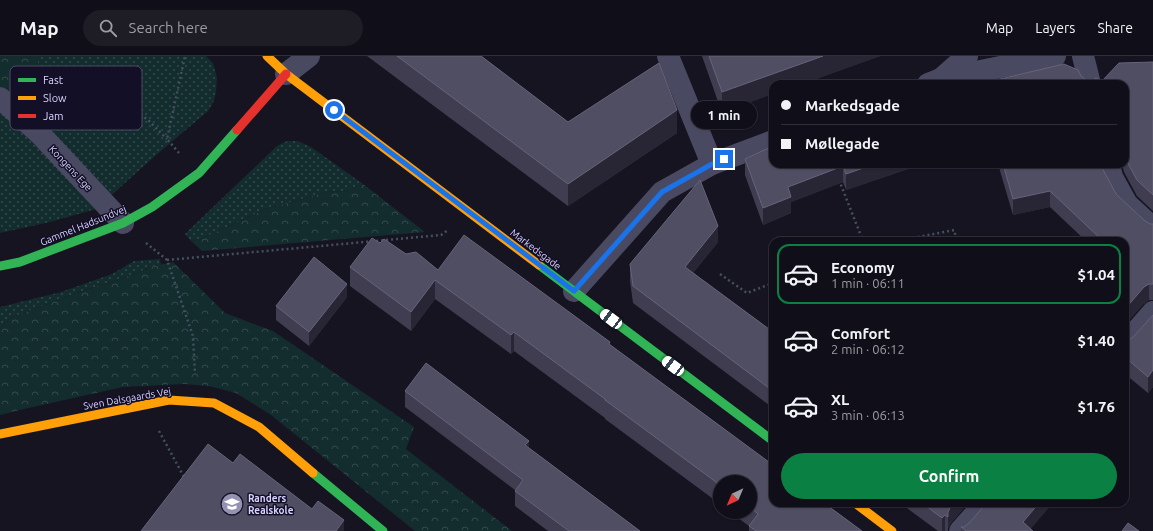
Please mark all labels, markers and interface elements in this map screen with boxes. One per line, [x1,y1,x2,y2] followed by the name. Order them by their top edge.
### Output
[83,10,363,46] search box
[20,17,59,39] text: Map
[97,17,119,39] icon: search
[129,19,208,36] text: Search here
[986,20,1013,36] text: Map
[1035,20,1075,36] text: Layers
[1097,20,1133,36] text: Share
[10,66,142,130] legend
[43,74,64,86] text: Fast
[43,92,67,104] text: Slow
[805,97,900,114] text: Markedsgade
[325,101,343,119] route start
[691,101,757,129] callout: 1 min
[708,108,740,122] text: 1 min
[43,110,64,122] text: Jam
[805,135,880,152] text: Møllegade
[47,143,94,193] street label: Kongens Ege
[715,150,733,168] route end
[39,203,128,248] street label: Gammel Hadsundvej
[508,227,563,272] street label: Markedsgade
[783,256,819,292] icon: car
[831,259,895,276] text: Economy
[1077,266,1115,283] text: $1.04
[831,276,905,290] text: 1 min · 06:11
[598,307,624,331] car
[783,322,819,358] icon: car
[831,325,890,342] text: Comfort
[1077,332,1115,349] text: $1.40
[831,342,905,356] text: 2 min · 06:12
[660,354,686,378] car
[82,385,172,412] street label: Sven Dalsgaards Vej
[783,388,819,424] icon: car
[831,391,849,408] text: XL
[1077,398,1115,415] text: $1.76
[831,408,905,422] text: 3 min · 06:13
[781,453,1117,499] button: Confirm
[713,475,757,519] north arrow
[713,475,757,519] map controls
[219,491,245,517] school or university icon: Randers Realskole
[248,493,294,516] place label: Randers Realskole

